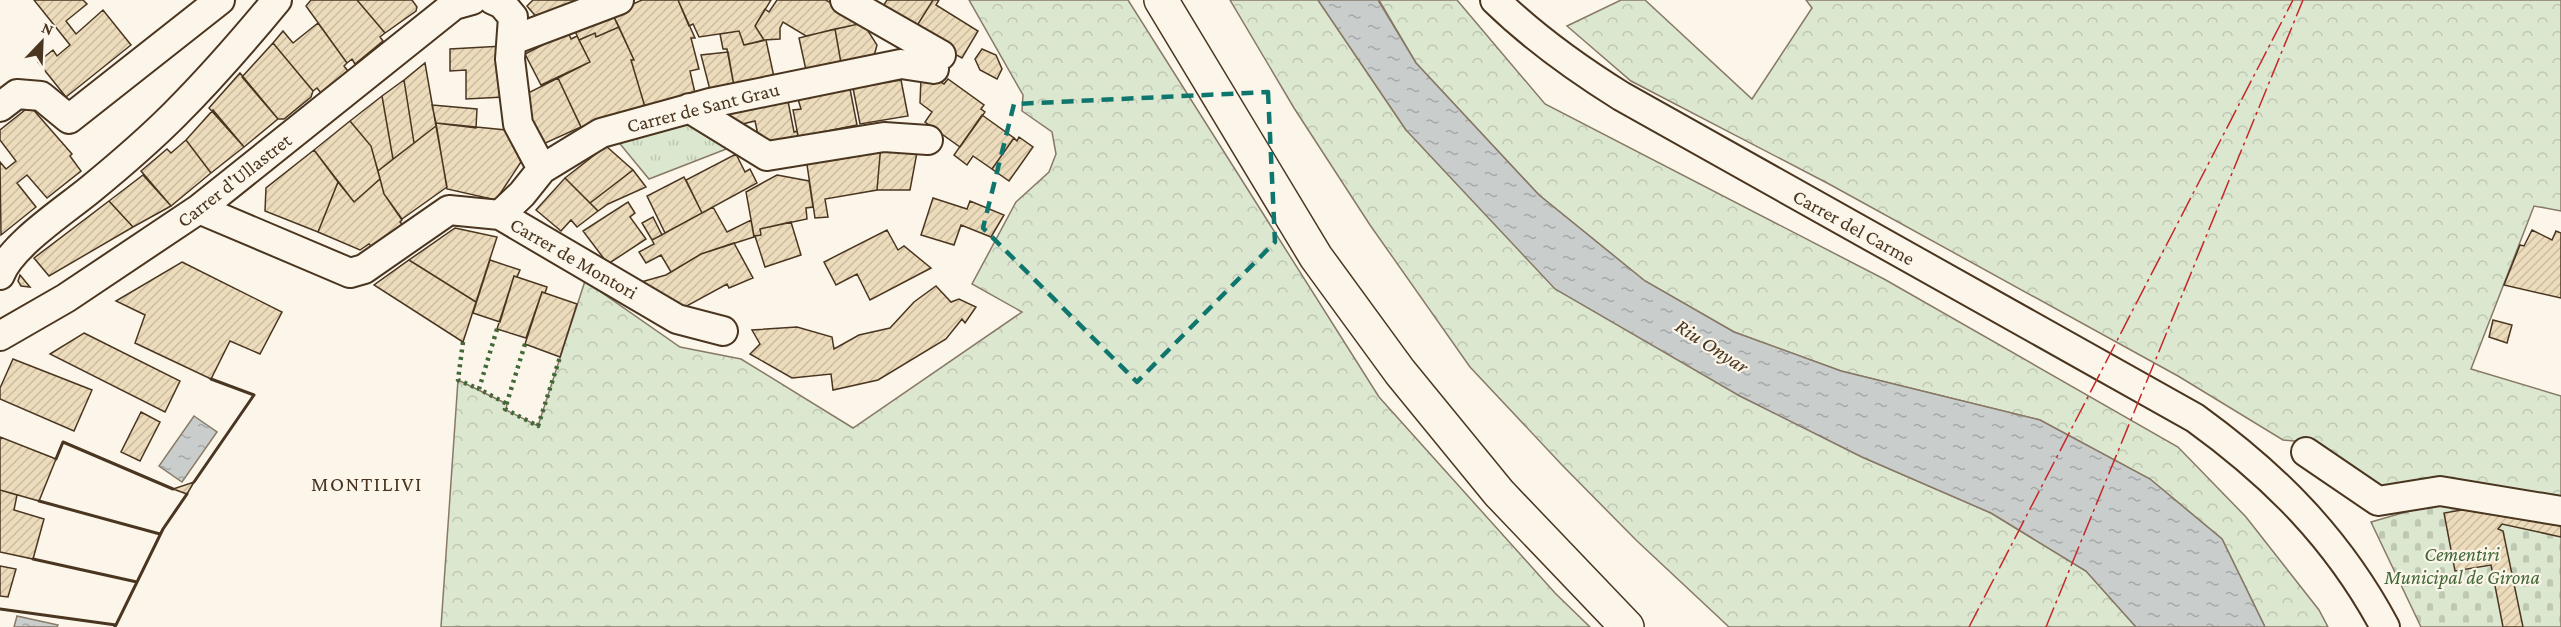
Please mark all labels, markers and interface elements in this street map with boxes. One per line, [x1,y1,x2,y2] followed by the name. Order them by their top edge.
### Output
[12,12,72,72] north arrow
[39,19,56,39] text: N
[624,77,782,137] street label: Carrer de Sant Grau
[173,128,296,231] street label: Carrer d'Ullastret
[1789,184,1919,270] street label: Carrer del Carme
[506,213,642,303] street label: Carrer de Montori
[1671,314,1754,379] water label: Riu Onyar
[311,472,423,496] district label: MONTILIVI
[2383,543,2540,589] park label: Cementiri Municipal de Girona

